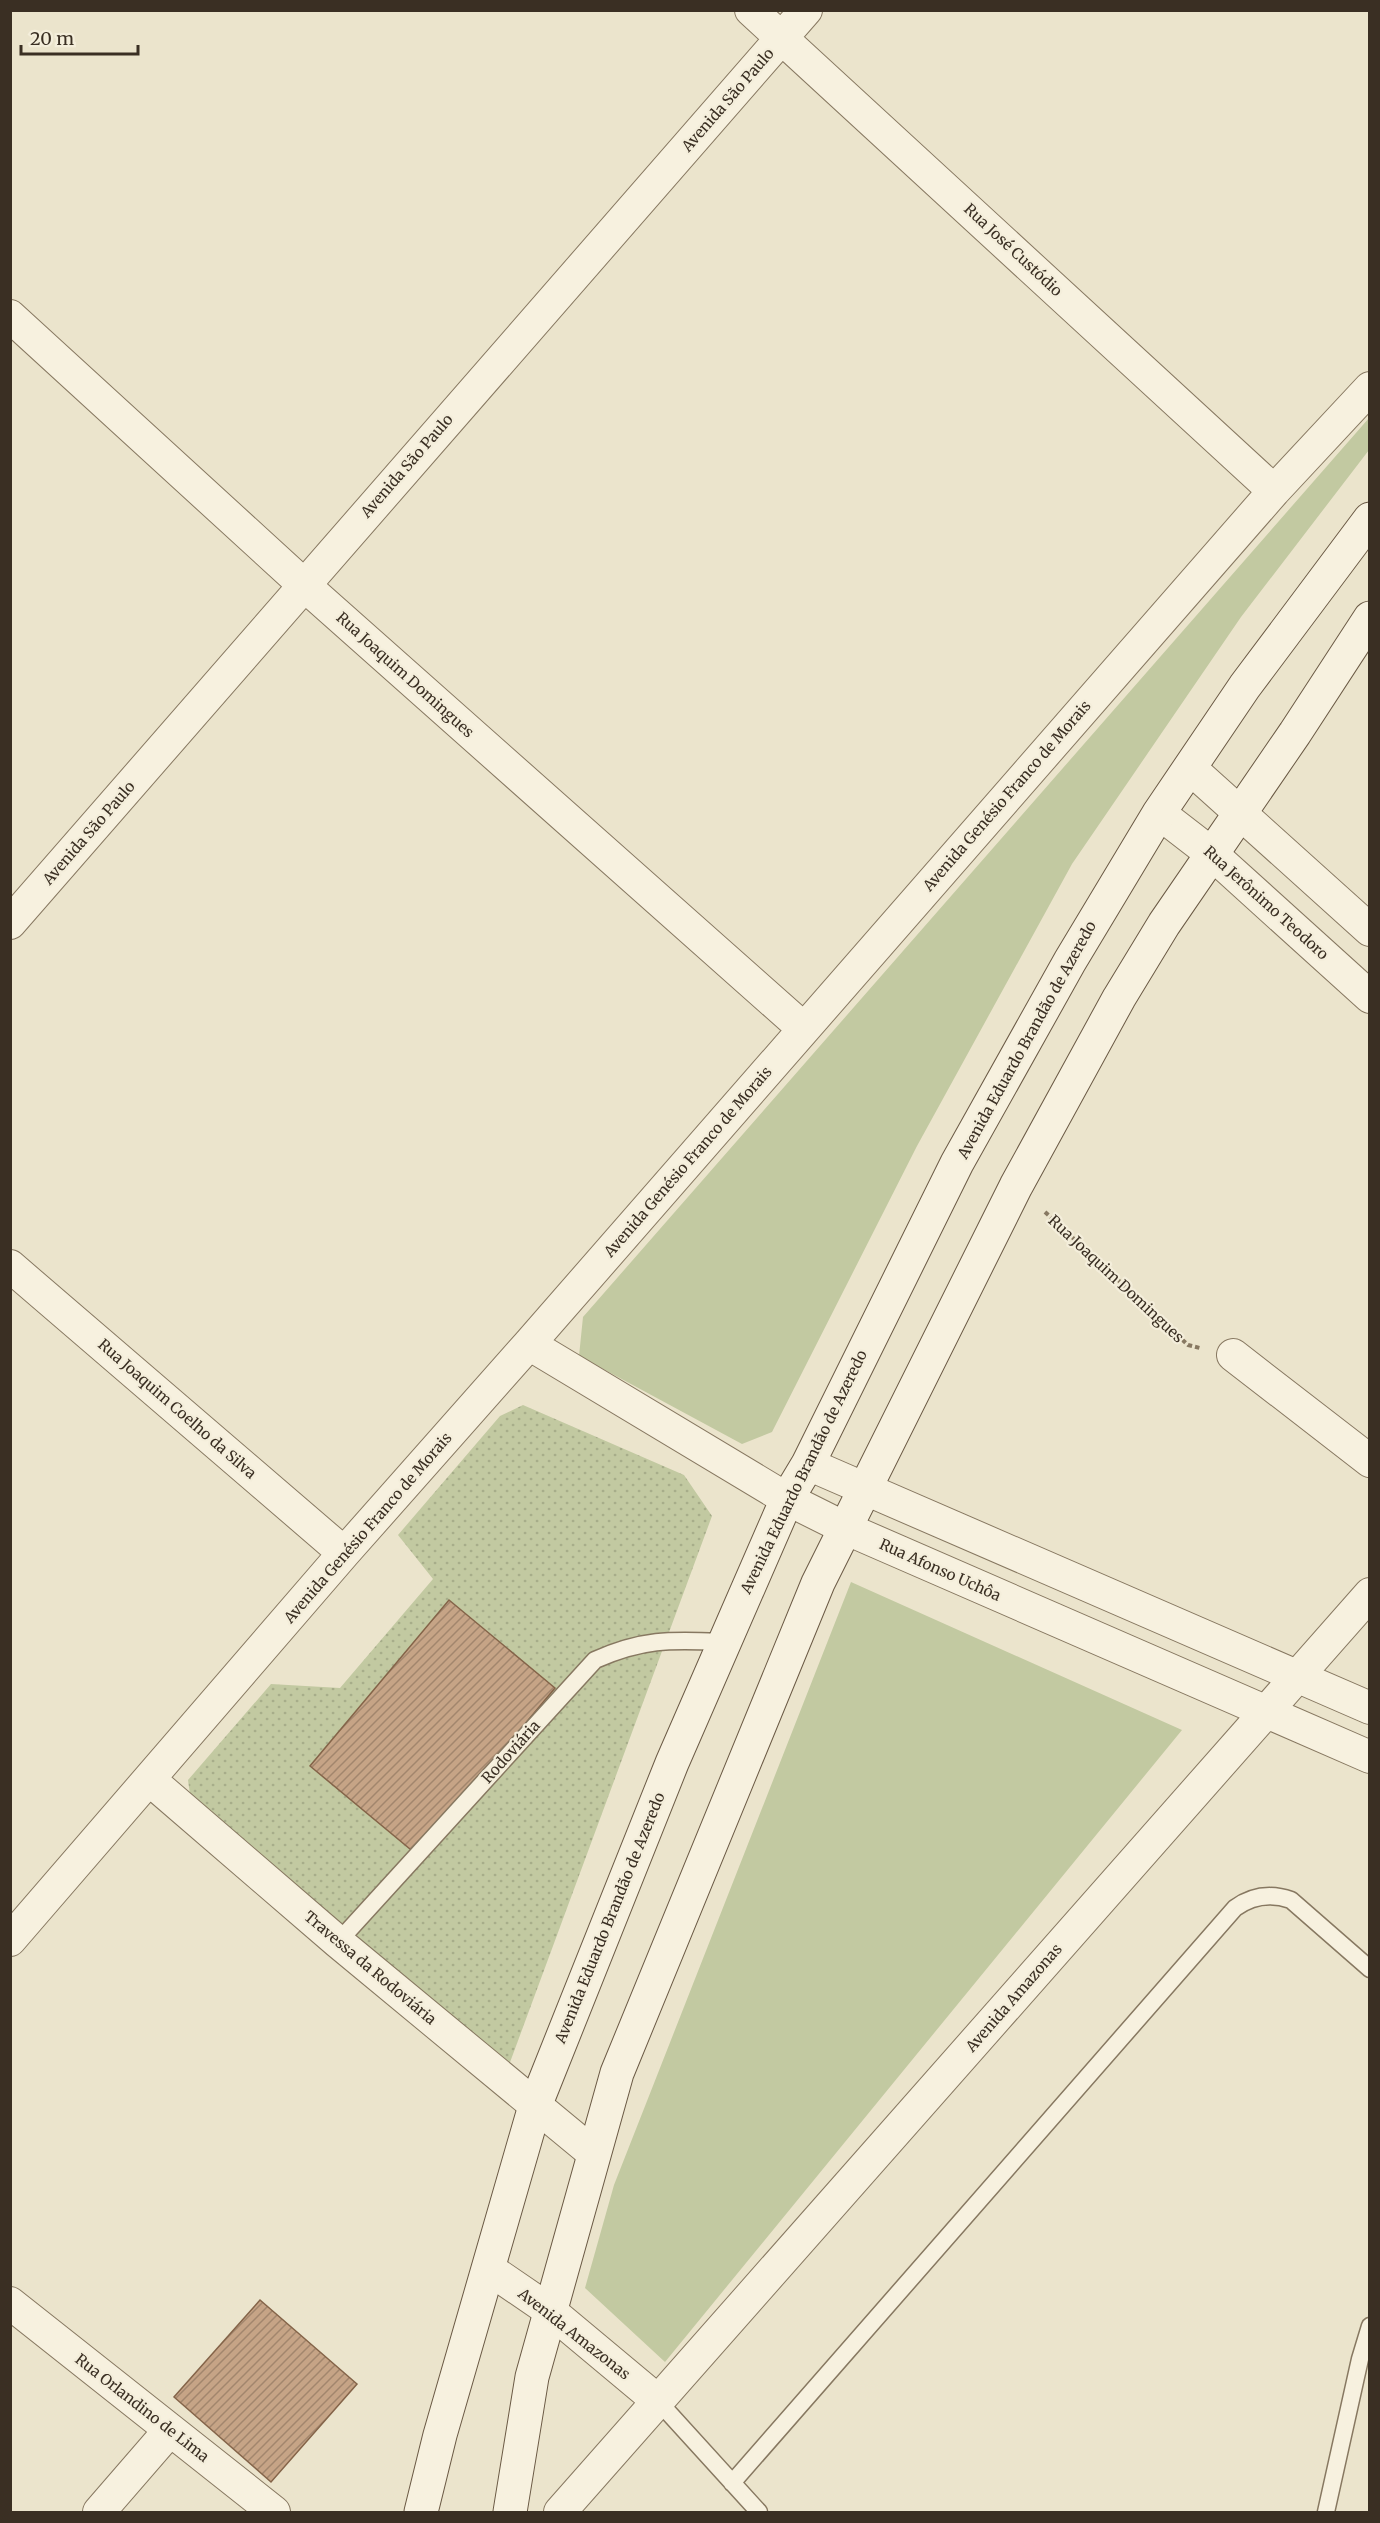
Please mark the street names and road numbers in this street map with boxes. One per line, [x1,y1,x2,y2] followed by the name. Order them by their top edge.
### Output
[677,44,778,156] street label: Avenida São Paulo
[960,199,1067,300] street label: Rua José Custódio
[356,410,457,522] street label: Avenida São Paulo
[333,608,478,741] street label: Rua Joaquim Domingues
[918,696,1095,896] street label: Avenida Genésio Franco de Morais
[38,777,139,889] street label: Avenida São Paulo
[1200,842,1333,964] street label: Rua Jerônimo Teodoro
[953,917,1100,1163] street label: Avenida Eduardo Brandão de Azeredo
[599,1062,776,1262] street label: Avenida Genésio Franco de Morais
[1045,1211,1188,1346] street label: Rua Joaquim Domingues
[94,1335,260,1483] street label: Rua Joaquim Coelho da Silva
[736,1347,871,1598] street label: Avenida Eduardo Brandão de Azeredo
[279,1428,456,1628] street label: Avenida Genésio Franco de Morais
[877,1534,1004,1605] street label: Rua Afonso Uchôa
[477,1716,544,1787] street label: Rodoviária
[550,1789,669,2047] street label: Avenida Eduardo Brandão de Azeredo
[300,1907,440,2029] street label: Travessa da Rodoviária
[961,1940,1066,2056] street label: Avenida Amazonas
[514,2283,634,2383] street label: Avenida Amazonas
[72,2349,213,2466] street label: Rua Orlandino de Lima

